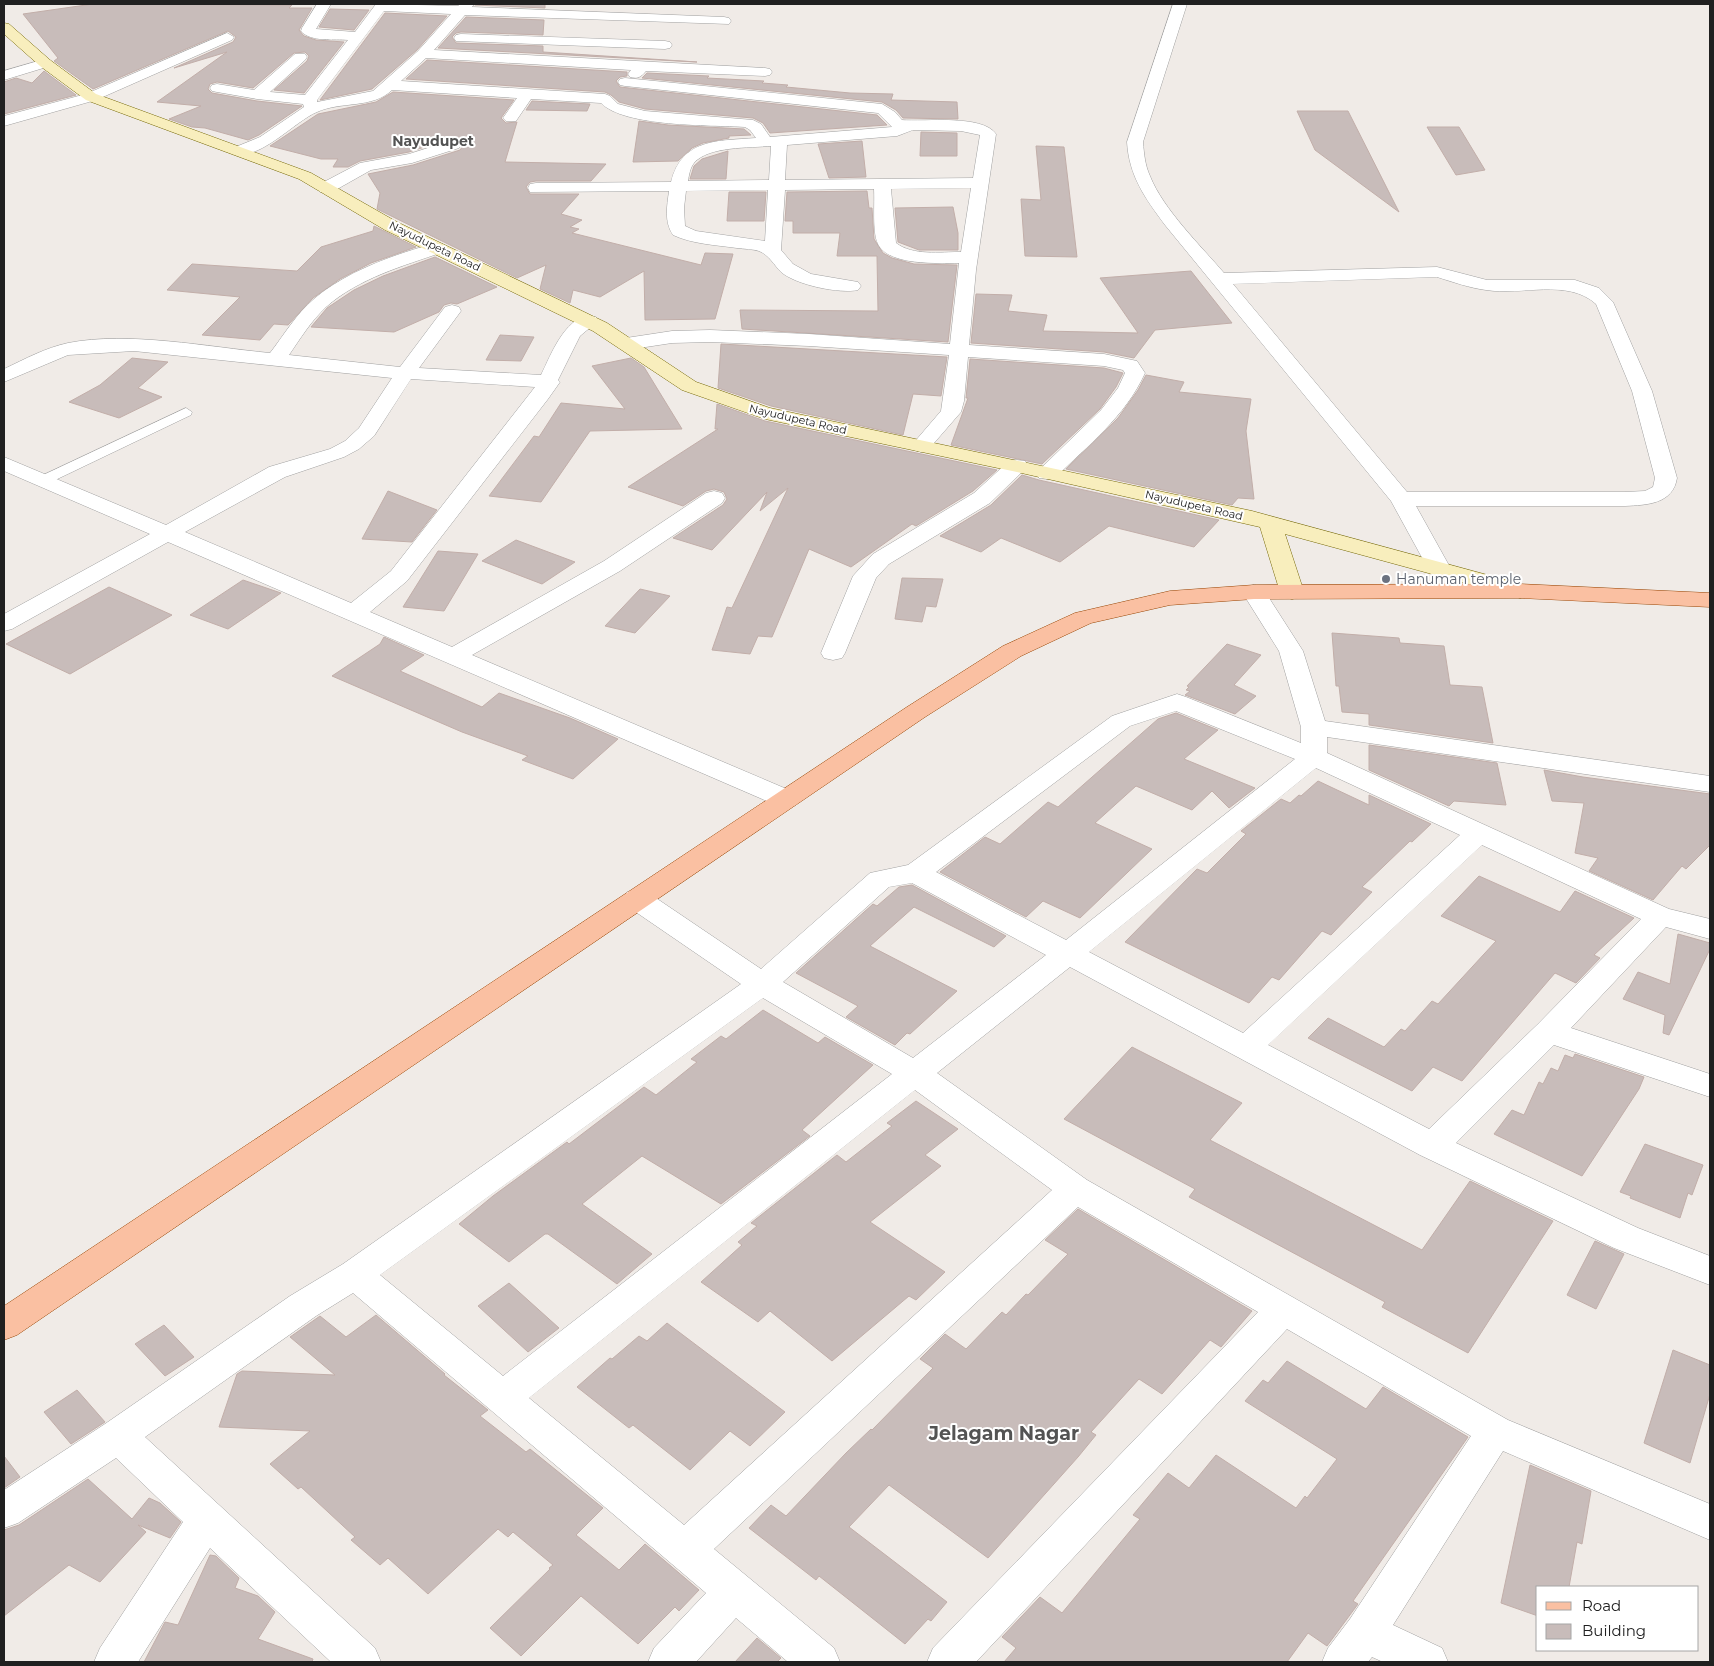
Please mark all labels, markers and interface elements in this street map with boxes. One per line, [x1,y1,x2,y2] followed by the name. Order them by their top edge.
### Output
[392,132,474,150] district label: Nayudupet
[387,218,483,274] street label: Nayudupeta Road
[748,401,848,437] street label: Nayudupeta Road
[1144,487,1244,523] street label: Nayudupeta Road
[1396,570,1521,588] place label: Hanuman temple
[1380,573,1392,585] marker: Hanuman temple
[928,1422,1079,1445] district label: Jelagam Nagar
[1536,1586,1699,1651] legend
[1582,1596,1621,1615] text: Road
[1582,1621,1646,1640] text: Building

